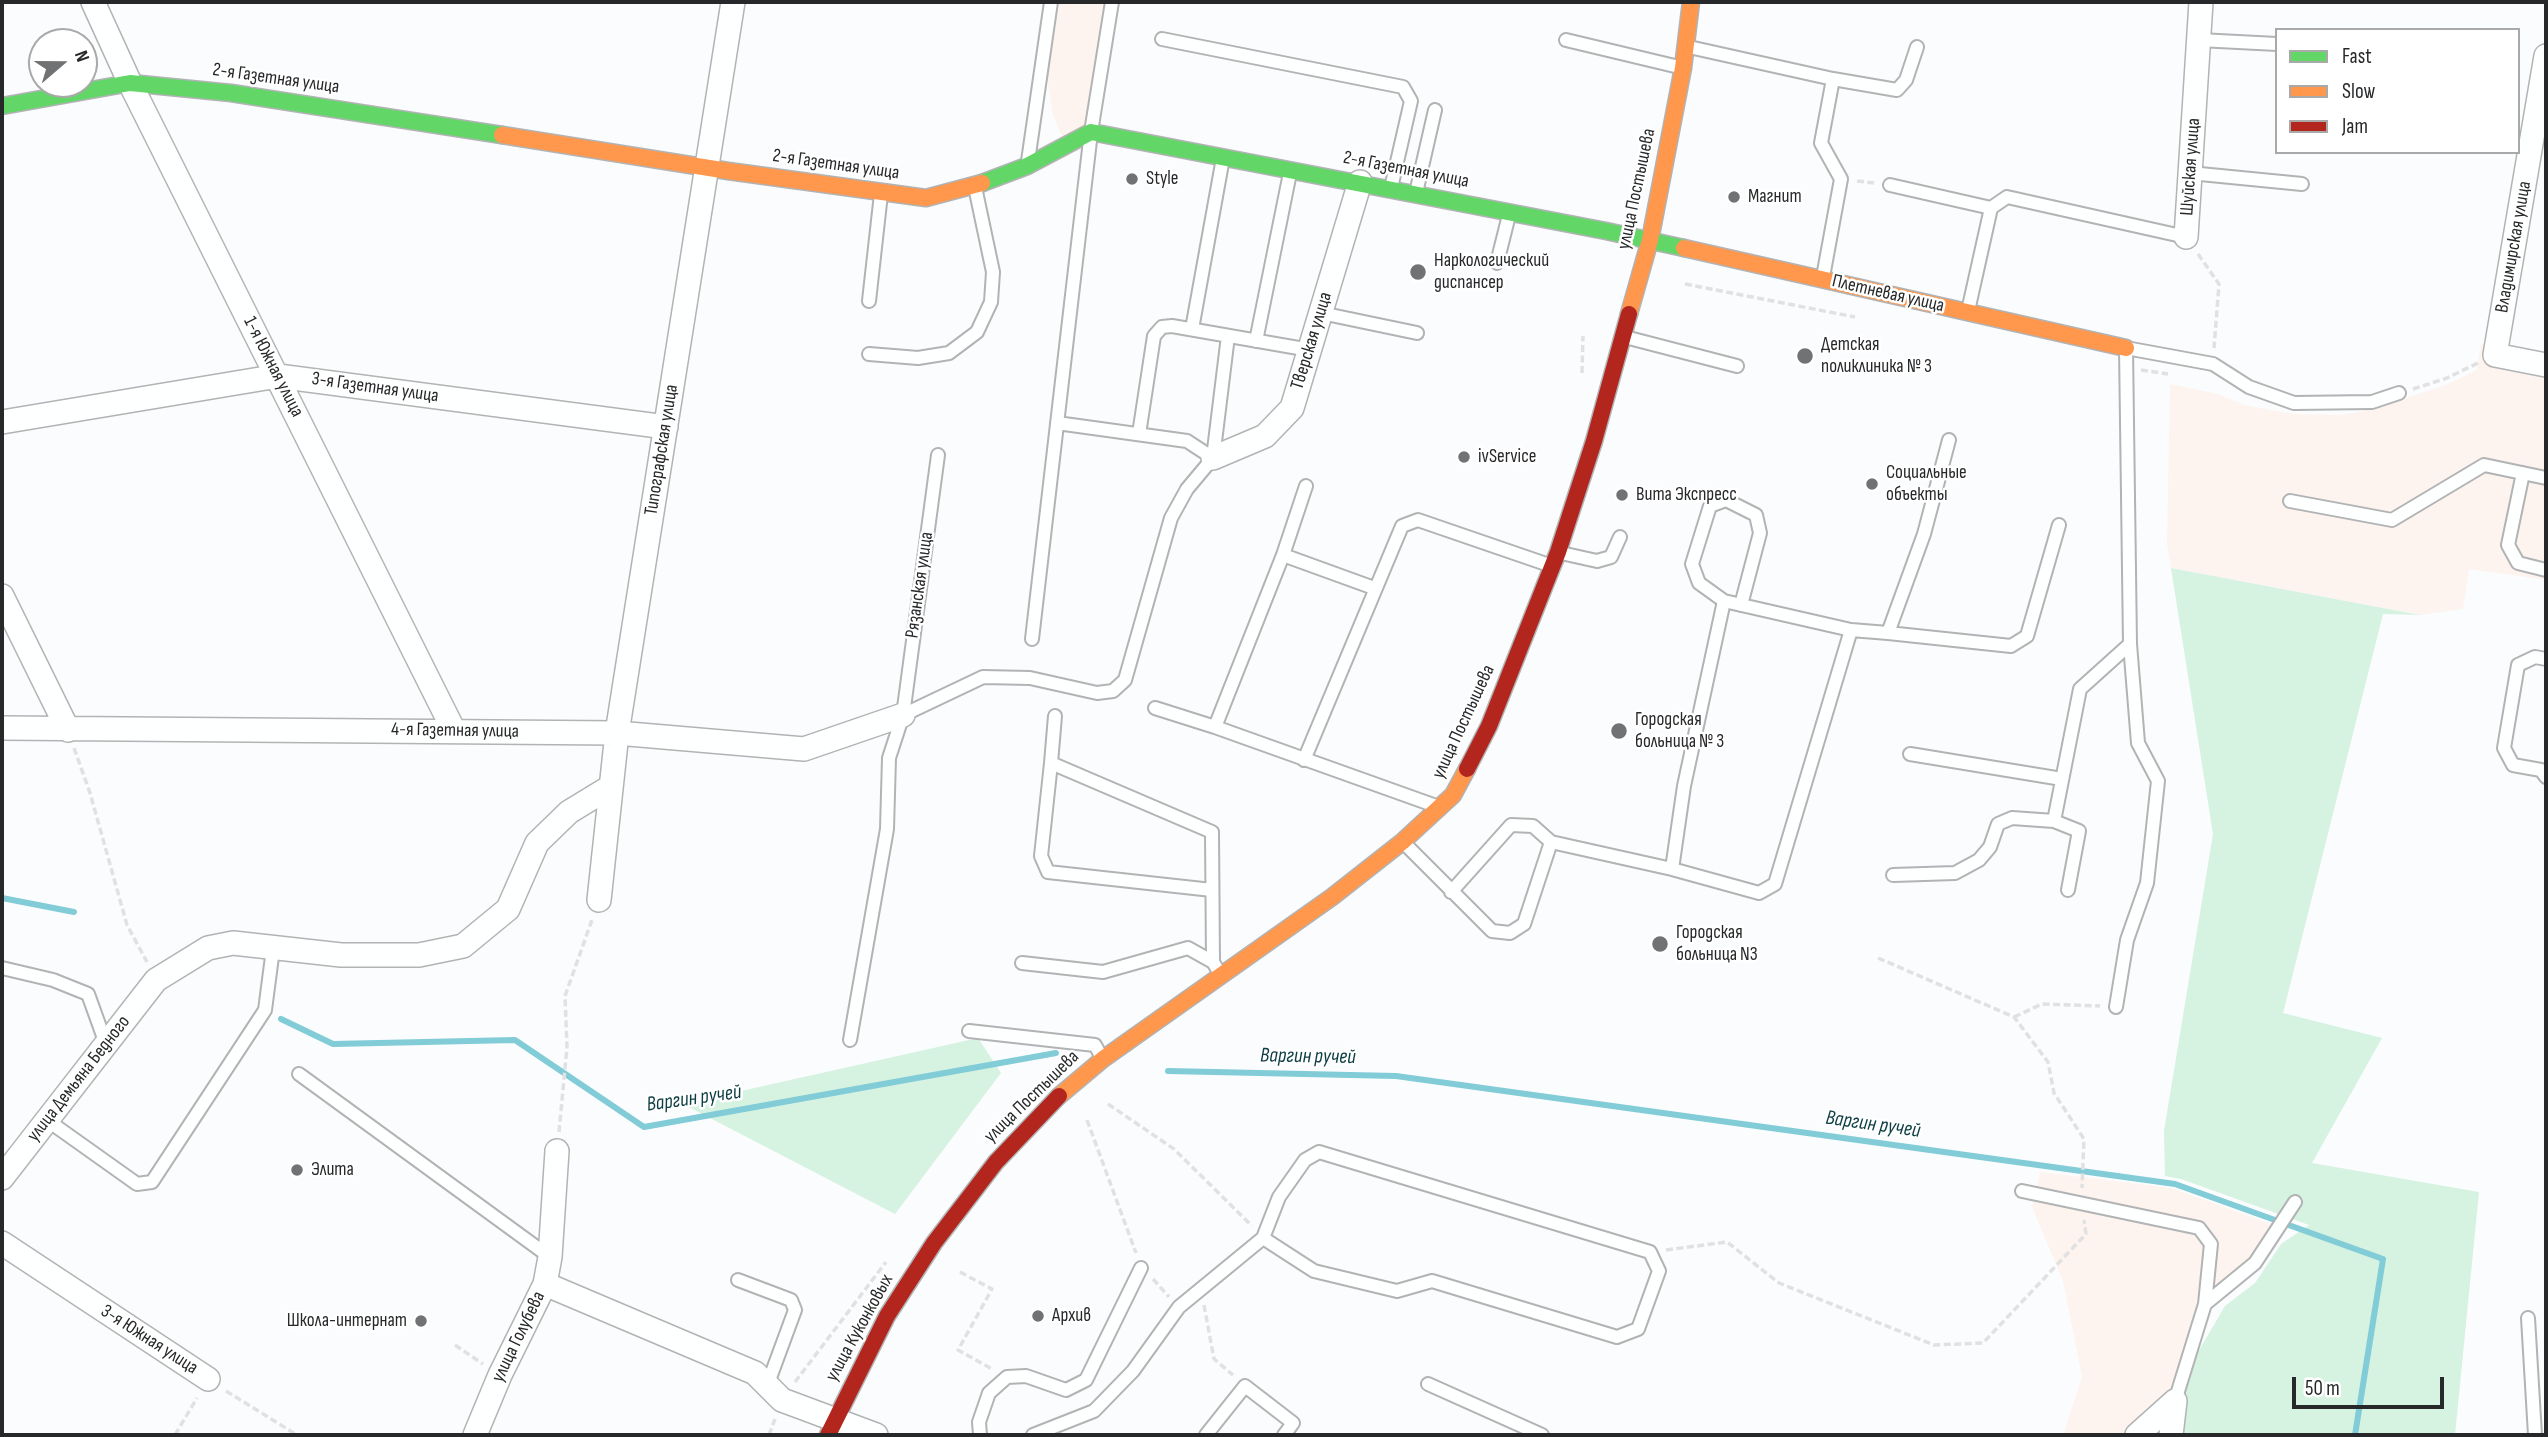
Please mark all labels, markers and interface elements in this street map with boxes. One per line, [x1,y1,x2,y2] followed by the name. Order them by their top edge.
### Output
[28,28,98,98] north arrow
[2275,28,2520,154] legend
[2342,44,2372,69] text: Fast
[69,48,94,65] text: N
[211,59,341,99] street label: 2-я Газетная улица
[2342,79,2375,104] text: Slow
[2342,114,2368,139] text: Jam
[2176,117,2206,217] street label: Шуйская улица
[1613,126,1661,252] street label: улица Постышева
[771,145,901,185] street label: 2-я Газетная улица
[1341,147,1471,193] street label: 2-я Газетная улица
[1146,168,1178,190] place label: Style
[1124,171,1140,187] marker: Style
[2491,179,2537,315] street label: Владимирская улица
[1748,186,1802,208] place label: Магнит
[1726,189,1742,205] marker: Магнит
[1434,250,1549,294] place label: Наркологический диспансер
[1408,262,1428,282] marker: Наркологический диспансер
[1830,270,1946,318] street label: Плетневая улица
[1286,290,1338,392] street label: Тверская улица
[238,313,308,421] street label: 1-я Южная улица
[1821,334,1932,378] place label: Детская поликлиника № 3
[1795,346,1815,366] marker: Детская поликлиника № 3
[310,368,440,408] street label: 3-я Газетная улица
[640,383,684,517] street label: Типографская улица
[1478,446,1536,468] place label: ivService
[1456,449,1472,465] marker: ivService
[1886,462,1967,506] place label: Социальные объекты
[1864,476,1880,492] marker: Социальные объекты
[1636,484,1737,506] place label: Вита Экспресс
[1614,487,1630,503] marker: Вита Экспресс
[901,530,939,640] street label: Рязанская улица
[1428,661,1500,783] street label: улица Постышева
[1635,709,1724,753] place label: Городская больница № 3
[391,718,519,744] street label: 4-я Газетная улица
[1609,721,1629,741] marker: Городская больница № 3
[1676,922,1758,966] place label: Городская больница N3
[1650,934,1670,954] marker: Городская больница N3
[23,1011,135,1147] street label: улица Демьяна Бедного
[1260,1044,1356,1070] water label: Варгин ручей
[980,1046,1084,1148] street label: улица Постышева
[645,1080,743,1118] water label: Варгин ручей
[1824,1106,1922,1144] water label: Варгин ручей
[311,1159,354,1181] place label: Элита
[289,1162,305,1178] marker: Элита
[821,1270,899,1386] street label: улица Куконковых
[487,1288,551,1386] street label: улица Голубева
[96,1300,202,1380] street label: 3-я Южная улица
[1052,1305,1091,1327] place label: Архив
[1030,1308,1046,1324] marker: Архив
[287,1310,407,1332] place label: Школа-интернат
[413,1313,429,1329] marker: Школа-интернат
[2296,1364,2448,1408] scale bar
[2305,1376,2340,1401] text: 50 m

